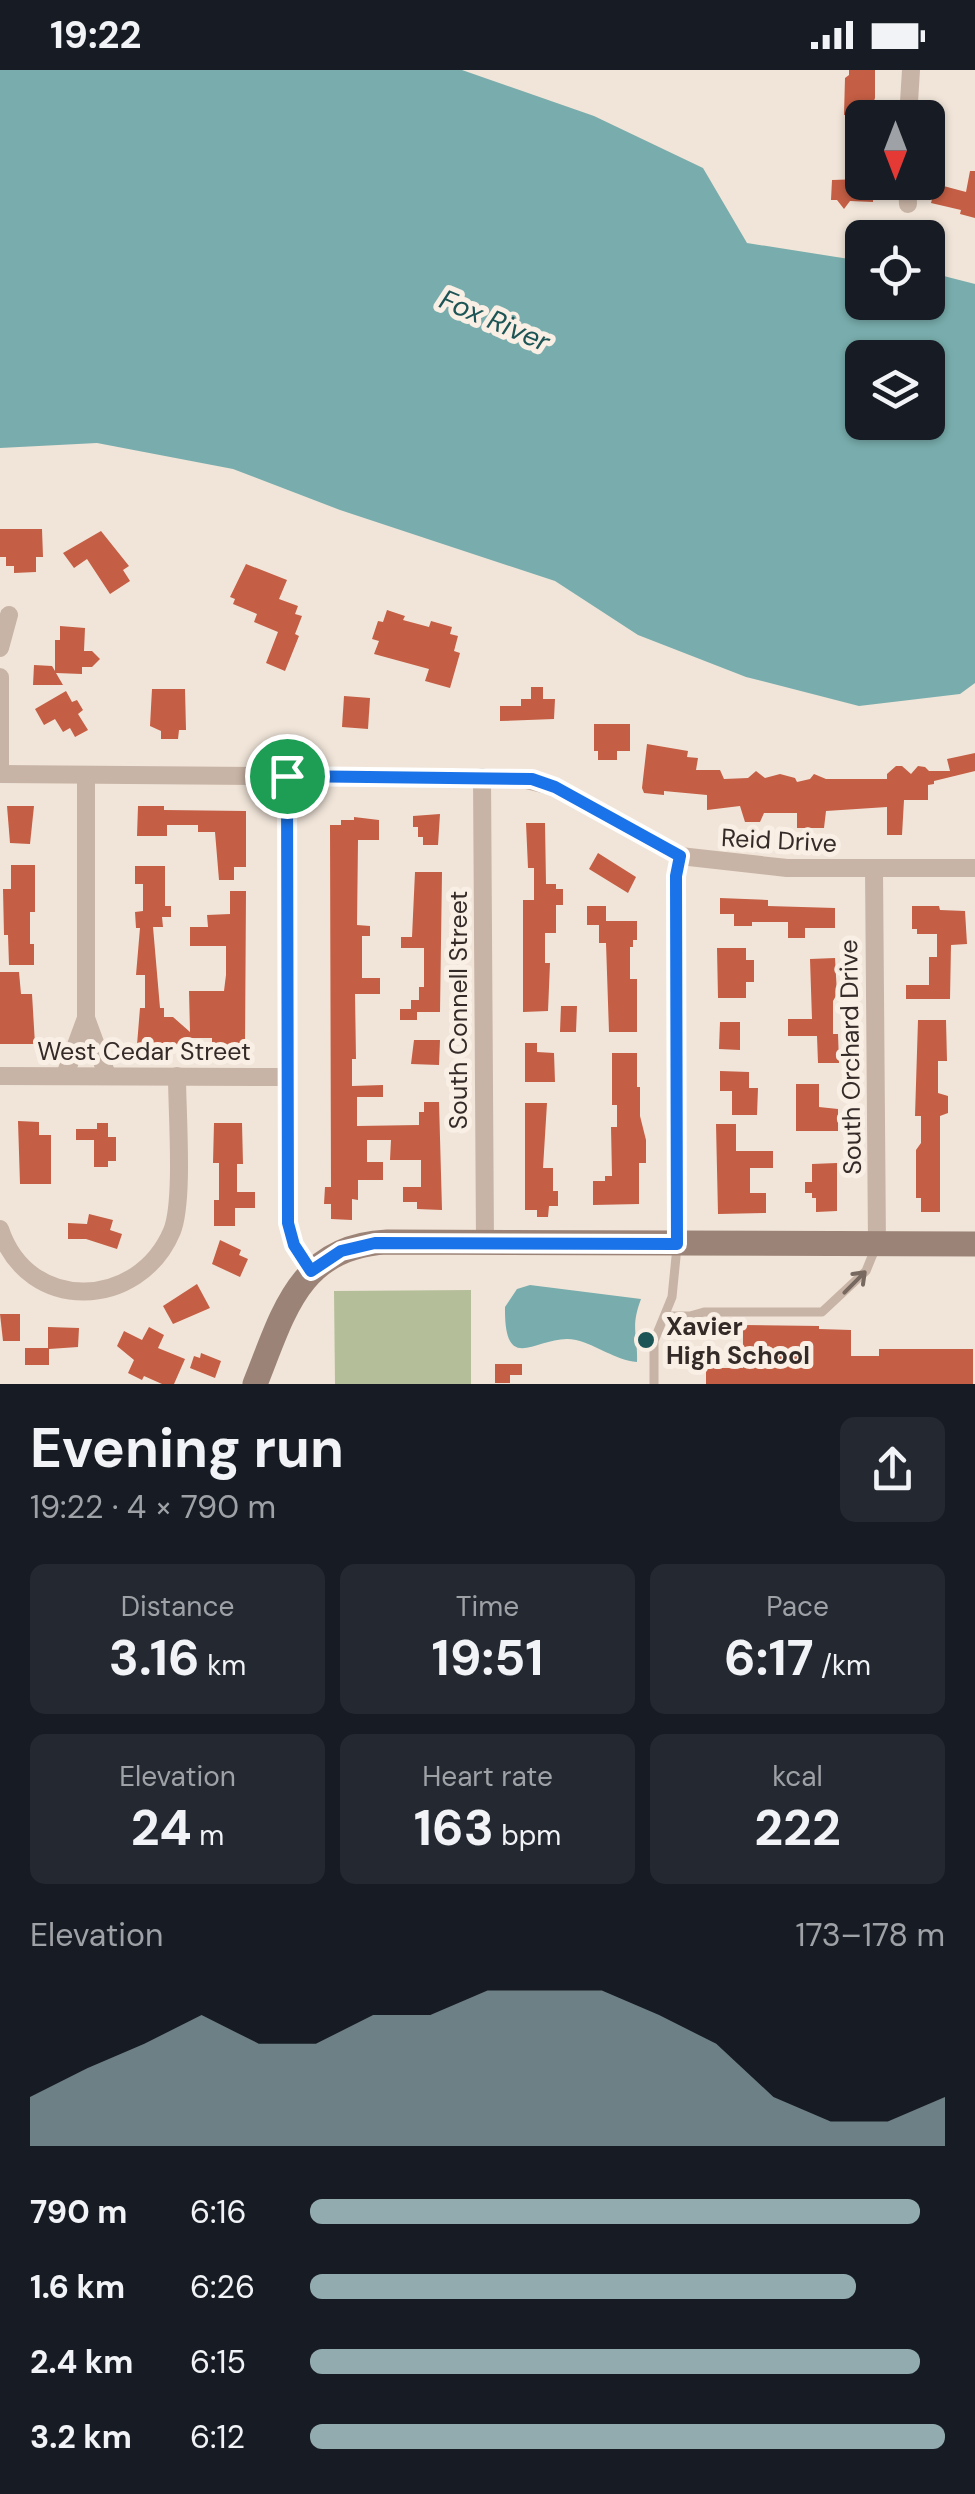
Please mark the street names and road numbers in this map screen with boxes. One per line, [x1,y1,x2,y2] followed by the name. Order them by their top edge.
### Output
[720,821,838,860] street label: Reid Drive
[442,891,475,1129] street label: South Connell Street
[832,939,869,1175] street label: South Orchard Drive
[37,1035,251,1068] street label: West Cedar Street

